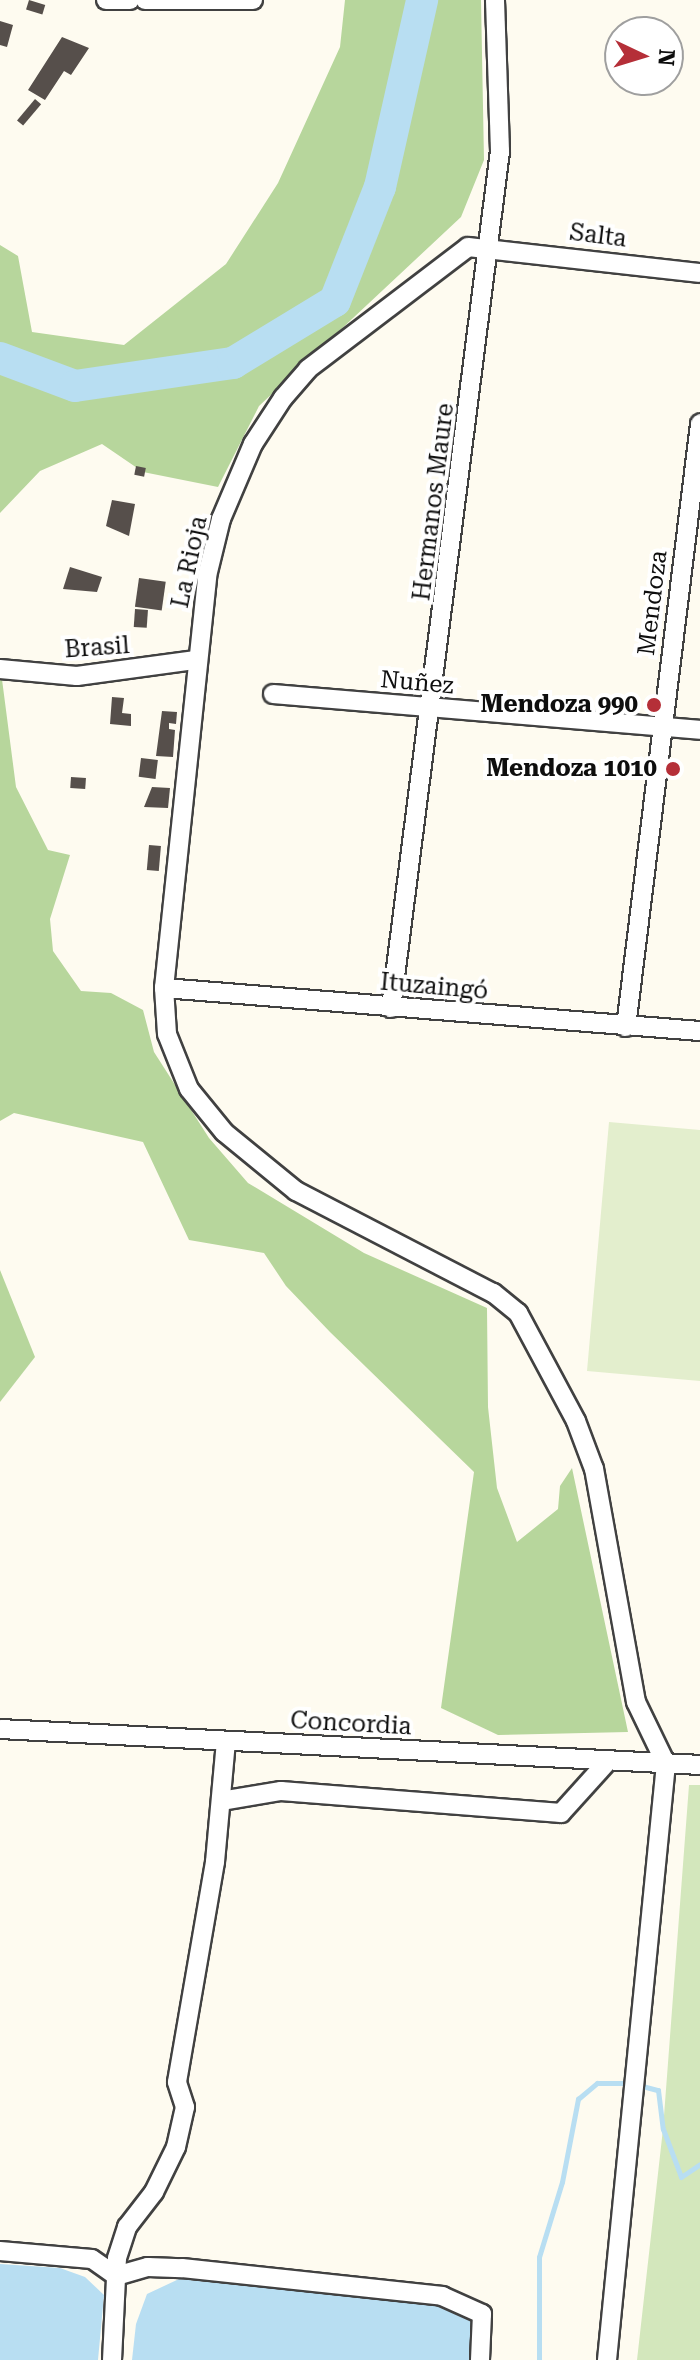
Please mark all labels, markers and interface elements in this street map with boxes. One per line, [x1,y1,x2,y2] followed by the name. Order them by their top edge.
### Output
[604,16,684,96] north arrow
[653,48,680,67] text: N
[568,218,628,254] street label: Salta
[408,402,460,602] street label: Hermanos Maure
[166,513,214,611] street label: La Rioja
[632,549,674,657] street label: Mendoza
[63,631,131,665] street label: Brasil
[379,665,455,701] street label: Nuñez
[481,691,638,719] place label: Mendoza 990
[645,696,663,714] marker: Mendoza 990
[486,755,657,783] place label: Mendoza 1010
[664,760,682,778] marker: Mendoza 1010
[379,968,489,1006] street label: Ituzaingó
[290,1706,412,1742] street label: Concordia

